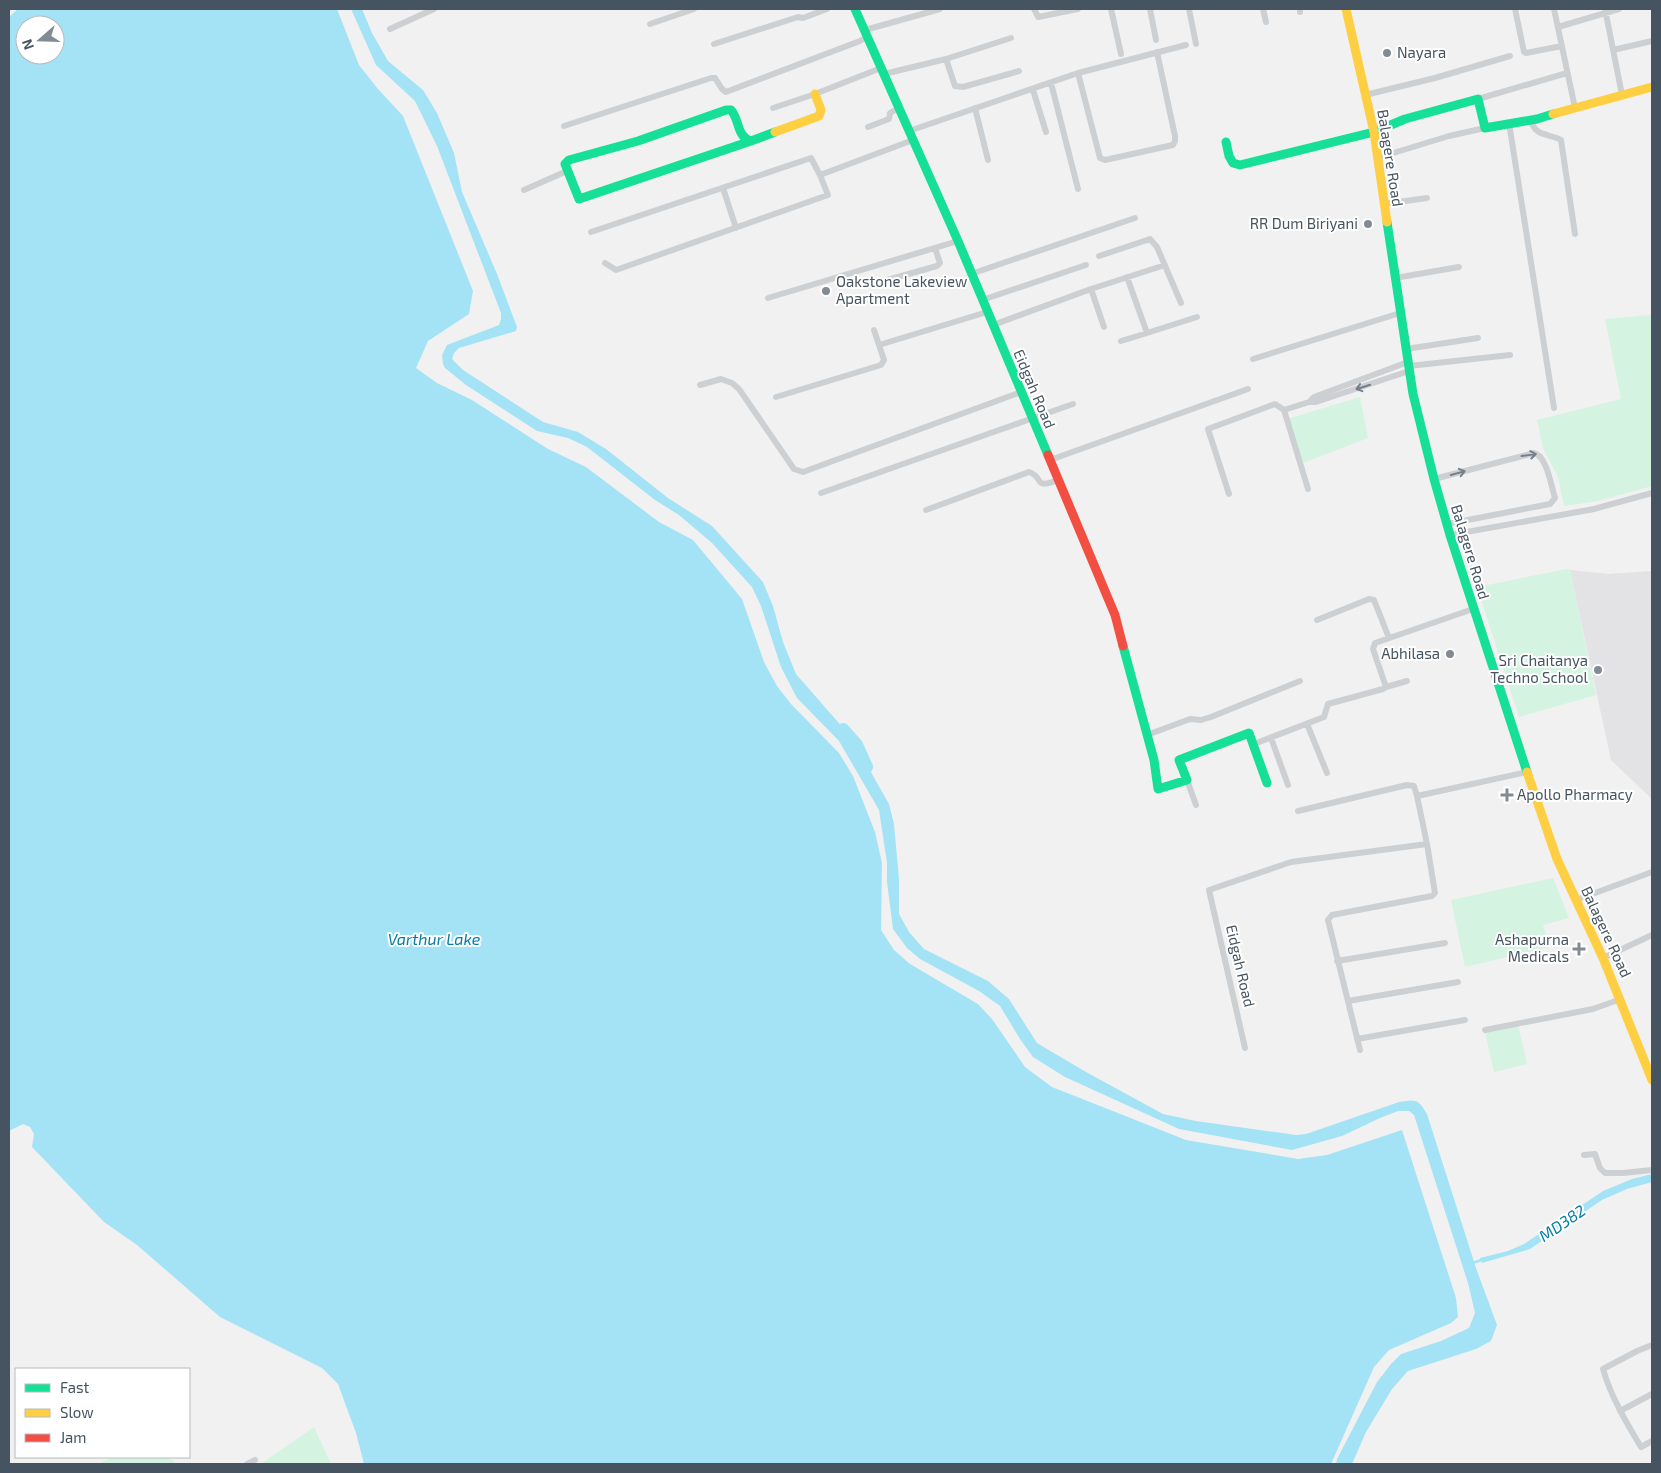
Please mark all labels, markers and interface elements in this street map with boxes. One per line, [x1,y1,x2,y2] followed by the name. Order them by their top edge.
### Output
[15,15,65,65] north arrow
[18,37,37,52] text: N
[1397,43,1446,61] place label: Nayara
[1381,47,1393,59] marker: Nayara
[1374,108,1408,208] street label: Balagere Road
[1250,214,1358,232] place label: RR Dum Biriyani
[1362,218,1374,230] marker: RR Dum Biriyani
[836,272,967,307] place label: Oakstone Lakeview Apartment
[820,285,832,297] marker: Oakstone Lakeview Apartment
[1010,346,1060,431] street label: Eidgah Road
[1356,383,1372,392] one-way arrow
[1521,450,1537,460] one-way arrow
[1449,467,1465,477] one-way arrow
[1448,502,1494,601] street label: Balagere Road
[1381,644,1440,662] place label: Abhilasa
[1444,648,1456,660] marker: Abhilasa
[1490,651,1589,686] place label: Sri Chaitanya Techno School
[1592,664,1604,676] marker: Sri Chaitanya Techno School
[1517,785,1633,803] place label: Apollo Pharmacy
[1501,789,1513,801] marker: Apollo Pharmacy
[1578,883,1636,980] street label: Balagere Road
[1223,923,1259,1009] street label: Eidgah Road
[388,929,481,948] water label: Varthur Lake
[1495,930,1569,965] place label: Ashapurna Medicals
[1573,943,1585,955] marker: Ashapurna Medicals
[1535,1200,1589,1245] water label: MD382
[15,1368,190,1458] legend
[60,1378,90,1396] text: Fast
[60,1403,94,1421] text: Slow
[60,1428,86,1446] text: Jam

